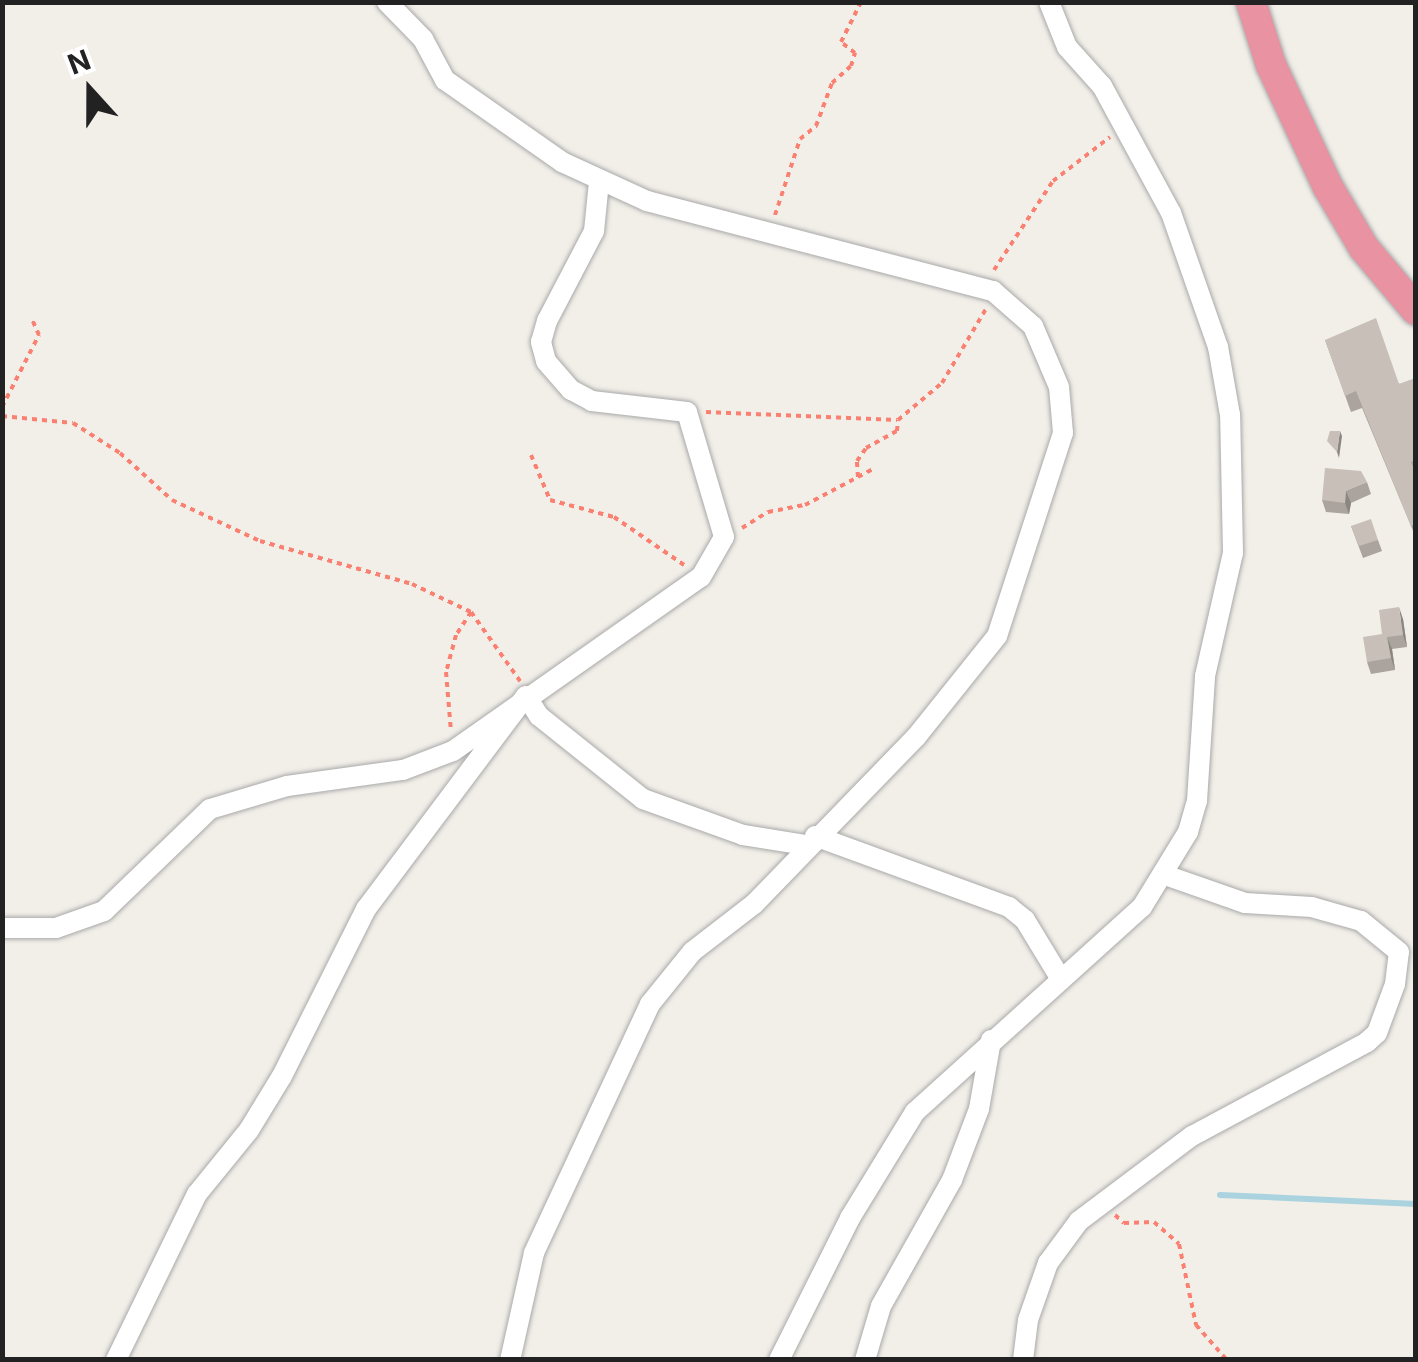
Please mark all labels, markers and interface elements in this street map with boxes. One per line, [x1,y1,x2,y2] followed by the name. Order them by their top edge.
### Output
[40,40,140,140] north arrow
[63,42,95,82] text: N

